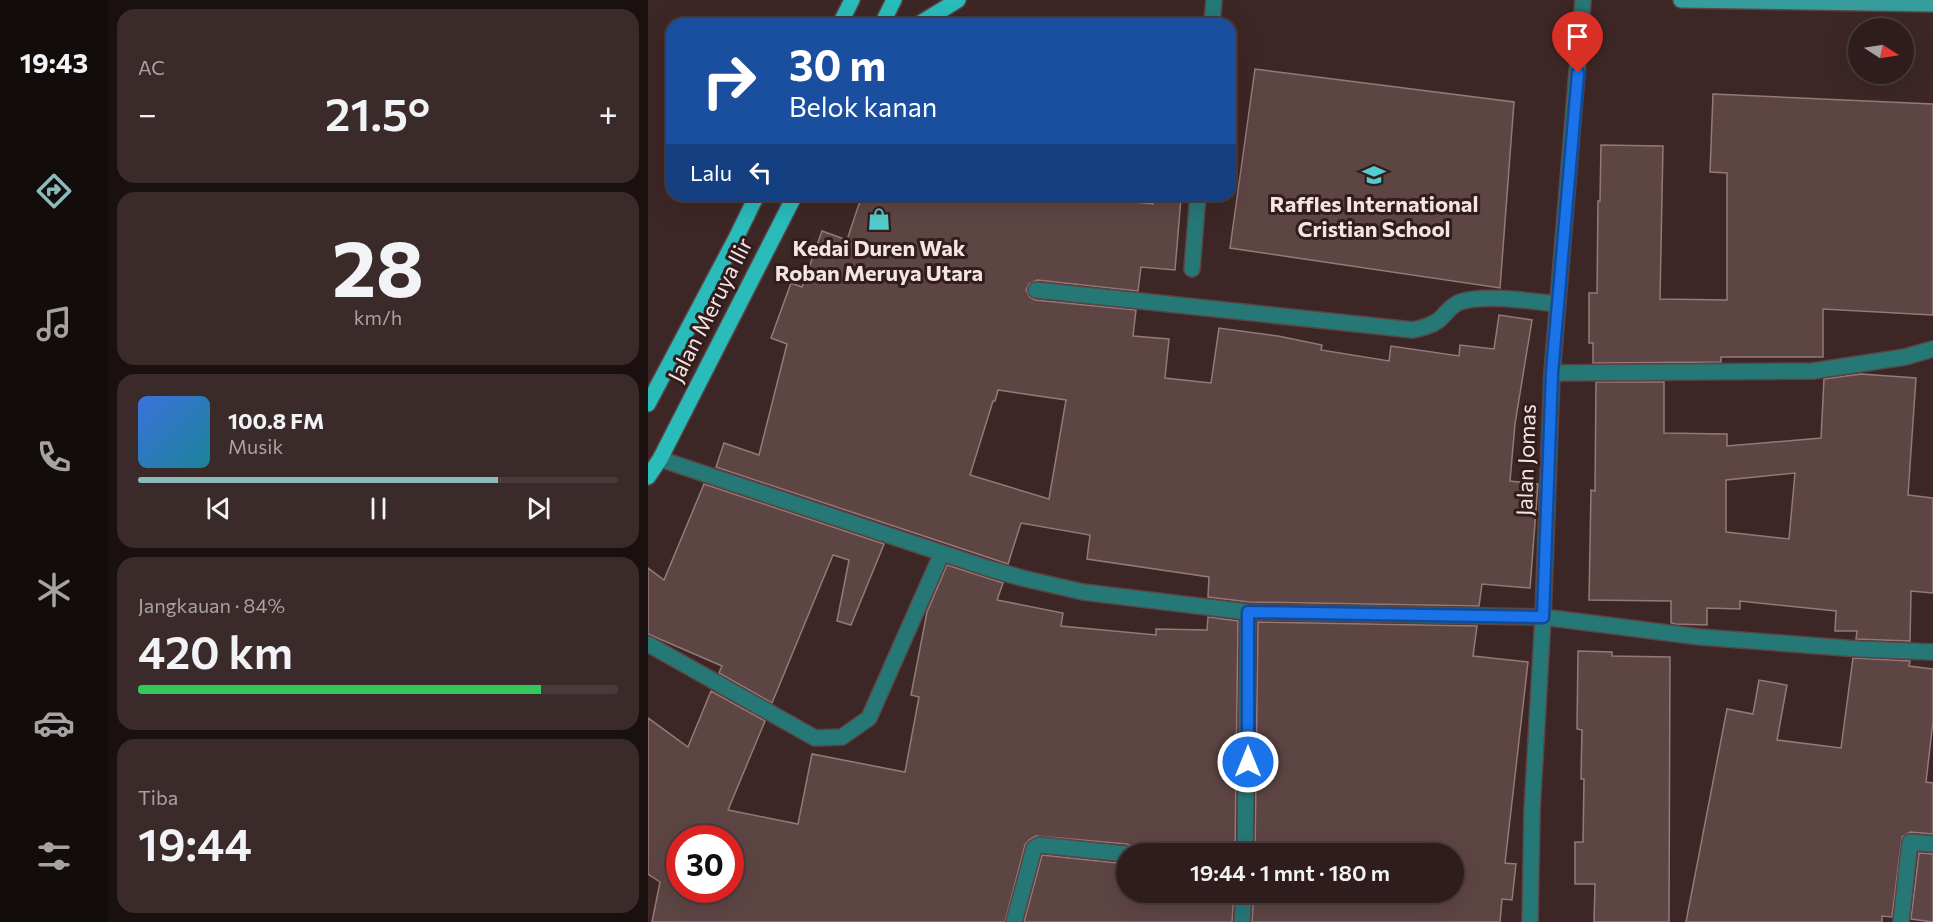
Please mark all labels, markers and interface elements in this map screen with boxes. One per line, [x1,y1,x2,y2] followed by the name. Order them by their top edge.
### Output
[1552,11,1603,73] pin
[1848,18,1914,84] north arrow
[1848,18,1914,84] map controls
[1561,20,1594,53] icon: arrive
[789,38,886,90] text: 30 m
[690,42,768,120] icon: right
[20,46,88,79] text: 19:43
[138,55,165,79] text: AC
[325,85,430,140] text: 21.5°
[789,90,937,123] text: Belok kanan
[138,92,157,133] text: −
[599,92,618,133] text: +
[744,156,777,189] icon: left
[690,159,732,186] text: Lalu
[1361,162,1387,188] school or university icon: Raffles International Cristian School
[33,170,75,212] icon: directions
[1270,190,1478,242] place label: Raffles International Cristian School
[866,206,892,232] shop icon: Kedai Duren Wak Roban Meruya Utara
[332,218,424,313] text: 28
[662,233,758,387] street label: Jalan Meruya Ilir
[775,234,983,286] place label: Kedai Duren Wak Roban Meruya Utara
[33,303,75,345] icon: music
[354,305,402,329] text: km/h
[1510,403,1541,516] street label: Jalan Jomas
[228,407,324,434] text: 100.8 FM
[228,434,283,458] text: Musik
[33,436,75,478] icon: phone
[202,492,235,525] icon: previous
[362,492,395,525] icon: pause
[522,492,555,525] icon: next
[33,569,75,611] icon: climate
[138,593,285,617] text: Jangkauan · 84%
[138,623,293,678] text: 420 km
[33,702,75,744] icon: car
[1216,730,1280,794] position arrow
[138,785,178,809] text: Tiba
[138,815,252,870] text: 19:44
[666,825,744,903] speed limit sign: 30
[33,835,75,877] icon: filters
[1190,859,1390,886] text: 19:44 · 1 mnt · 180 m

